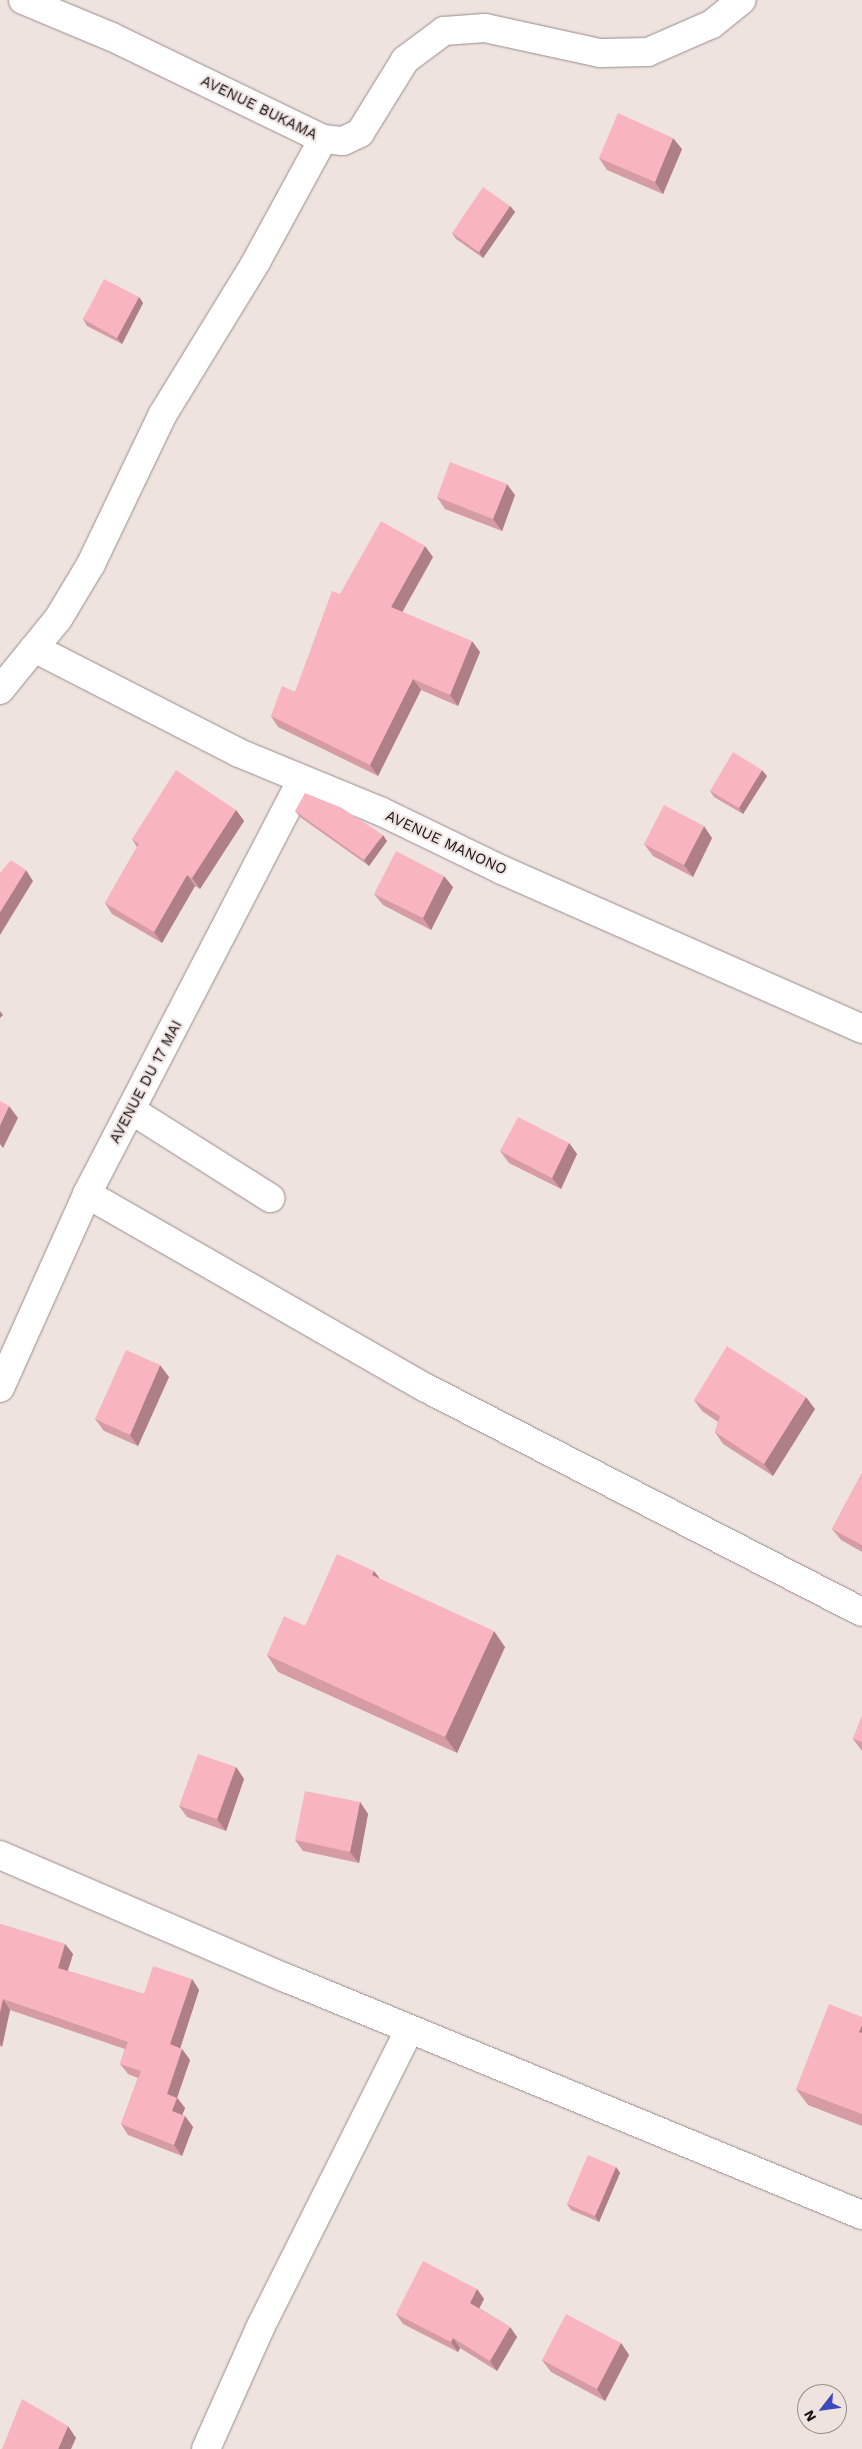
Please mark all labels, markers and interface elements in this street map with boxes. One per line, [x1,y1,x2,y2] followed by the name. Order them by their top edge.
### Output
[198,72,320,144] street label: AVENUE BUKAMA
[382,807,510,879] street label: AVENUE MANONO
[106,1017,186,1147] street label: AVENUE DU 17 MAI
[797,2384,847,2434] north arrow
[800,2408,819,2424] text: N

